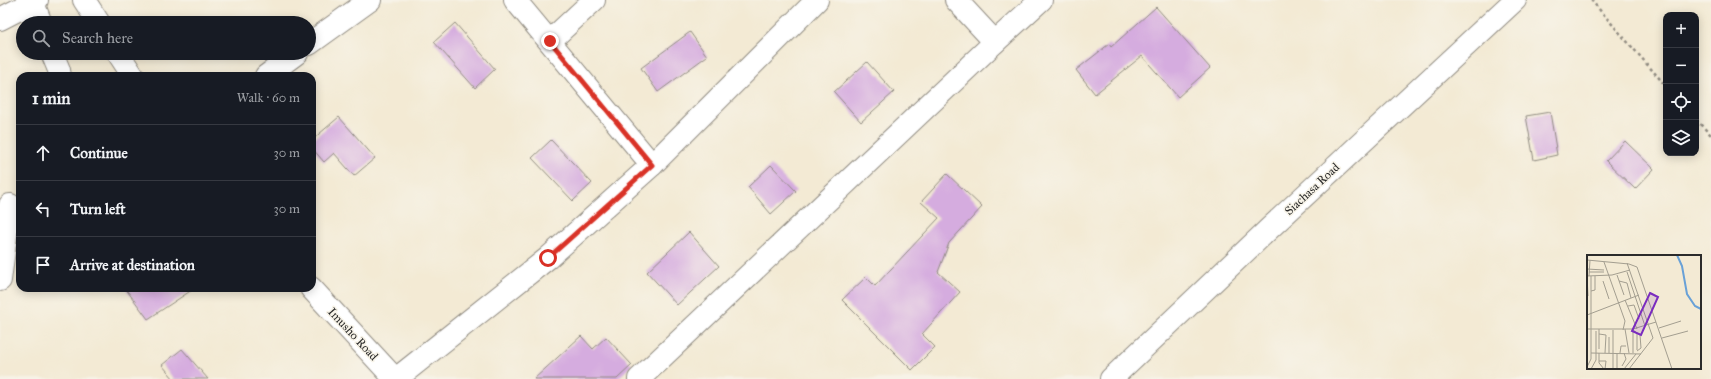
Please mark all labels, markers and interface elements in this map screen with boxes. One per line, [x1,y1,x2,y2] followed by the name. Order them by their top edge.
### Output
[1663,12,1699,156] map controls
[1663,12,1699,48] button: +
[16,16,316,60] search box
[30,27,52,49] icon: search
[62,29,133,47] text: Search here
[541,32,559,50] route end
[1663,48,1699,84] button: −
[1663,84,1699,120] button: locate
[32,88,71,109] text: 1 min
[237,90,300,106] text: Walk · 60 m
[1663,120,1699,156] button: layers
[32,142,54,164] icon: ahead
[70,144,128,162] text: Continue
[274,145,300,161] text: 30 m
[1282,160,1342,218] street label: Siachasa Road
[32,198,54,220] icon: left
[70,200,126,218] text: Turn left
[274,201,300,217] text: 30 m
[539,249,557,267] route start
[32,254,54,276] icon: arrive
[1587,255,1701,369] inset map
[70,256,195,274] text: Arrive at destination
[325,305,381,363] street label: Imusho Road

